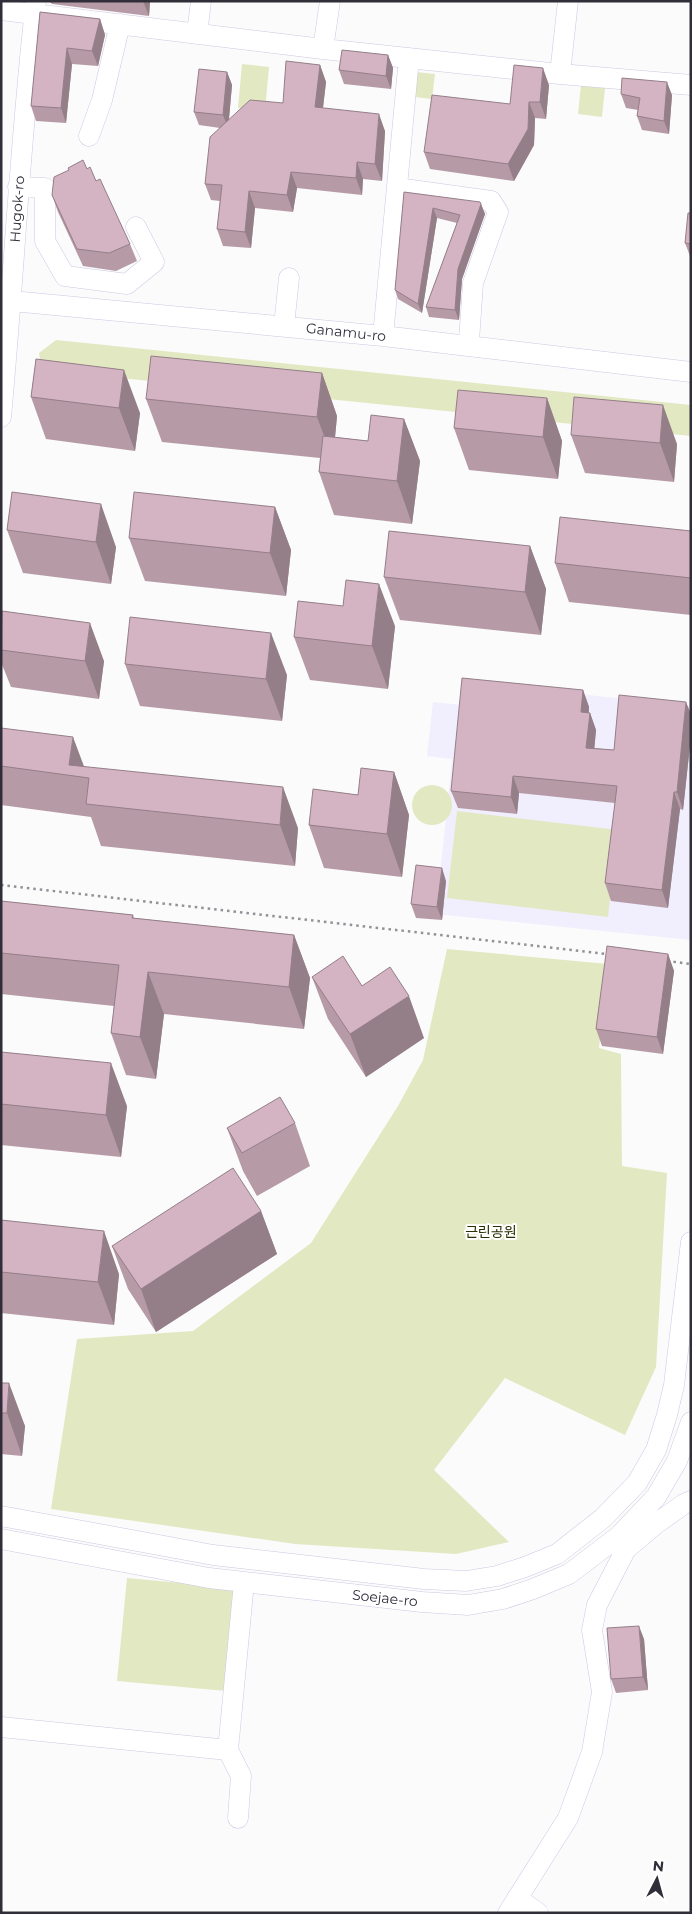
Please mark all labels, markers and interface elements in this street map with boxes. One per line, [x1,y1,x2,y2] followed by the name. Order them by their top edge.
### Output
[6,175,28,243] street label: Hugok-ro
[305,319,387,345] street label: Ganamu-ro
[465,1223,517,1241] park label: 근린공원
[351,1586,419,1610] street label: Soejae-ro
[632,1854,682,1904] north arrow
[652,1857,665,1876] text: N

